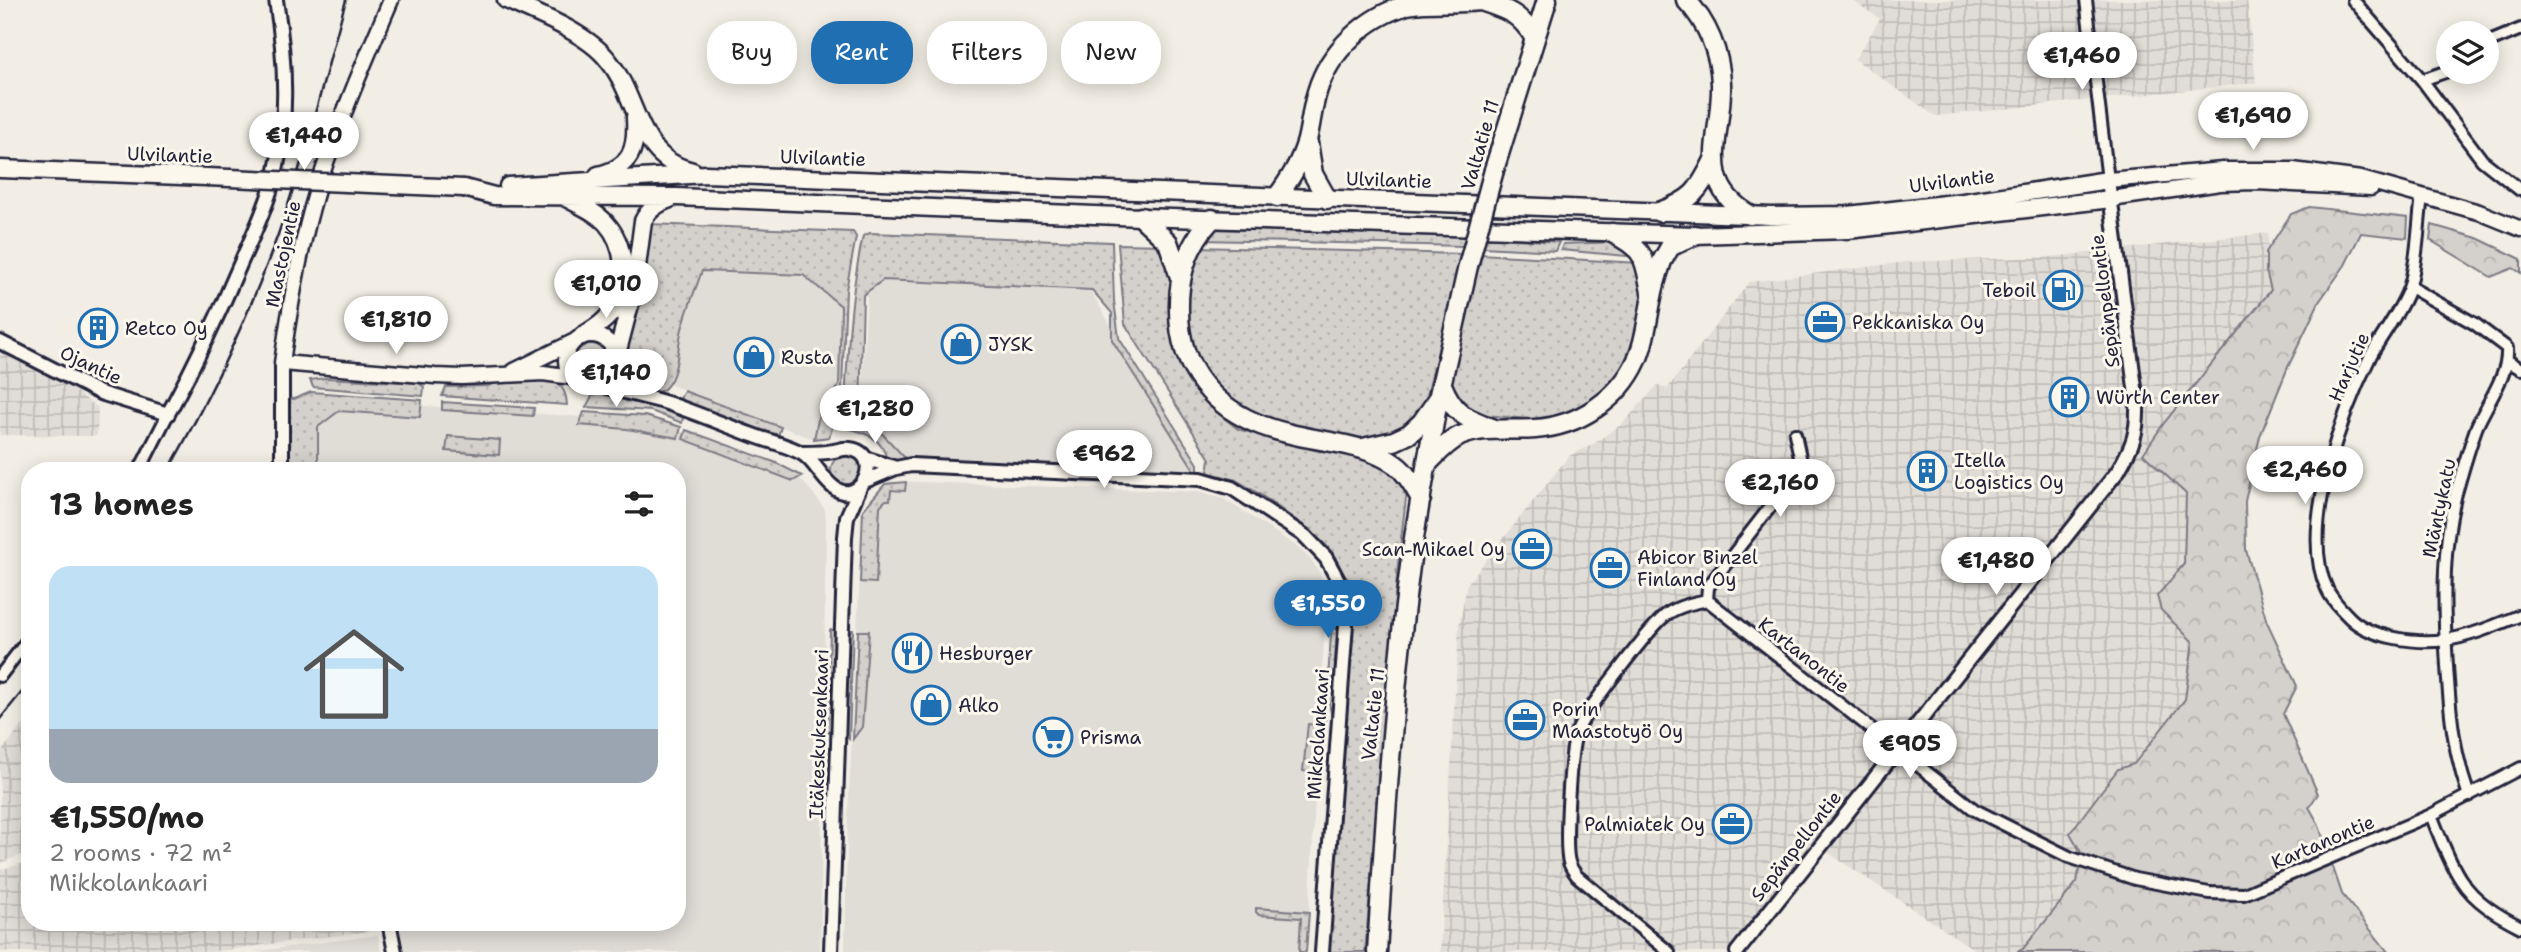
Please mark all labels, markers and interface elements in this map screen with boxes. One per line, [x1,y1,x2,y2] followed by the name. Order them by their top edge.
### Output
[707,21,797,84] chip: Buy
[811,21,913,84] chip: Rent
[927,21,1047,84] chip: Filters
[1061,21,1161,84] chip: New
[2436,21,2499,84] map controls
[2436,21,2499,84] button: layers
[2025,32,2139,92] pin: €1,460
[2043,40,2121,70] text: €1,460
[2196,92,2310,152] pin: €1,690
[1455,97,1505,193] street label: Valtatie 11
[2214,100,2292,130] text: €1,690
[247,113,361,172] pin: €1,440
[265,120,343,150] text: €1,440
[127,141,213,169] street label: Ulvilantie
[780,144,866,172] street label: Ulvilantie
[1908,163,1996,199] street label: Ulvilantie
[1346,166,1432,194] street label: Ulvilantie
[259,198,307,310] street label: Mastojentie
[2084,233,2126,369] street label: Sepänpellontie
[549,260,663,320] pin: €1,010
[570,268,642,298] text: €1,010
[2042,269,2084,311] fuel station icon: Teboil
[1983,278,2036,303] place label: Teboil
[339,296,453,356] pin: €1,810
[1804,301,1846,343] office icon: Pekkaniska Oy
[360,304,432,334] text: €1,810
[77,307,119,349] building icon: Retco Oy
[1852,310,1984,335] place label: Pekkaniska Oy
[125,316,208,341] place label: Retco Oy
[940,323,982,365] shop icon: JYSK
[2323,328,2375,406] street label: Harjutie
[988,332,1033,357] place label: JYSK
[733,336,775,378] shop icon: Rusta
[56,340,126,390] street label: Ojantie
[781,345,833,370] place label: Rusta
[559,350,673,409] pin: €1,140
[581,357,651,387] text: €1,140
[2048,376,2090,418] building icon: Würth Center
[2096,385,2220,410] place label: Würth Center
[818,386,932,445] pin: €1,280
[836,393,914,423] text: €1,280
[1063,430,1145,490] pin: €962
[1072,438,1136,468] text: €962
[2248,447,2362,506] pin: €2,460
[1954,448,2064,495] place label: Itella Logistics Oy
[1906,450,1948,492] building icon: Itella Logistics Oy
[2262,454,2348,484] text: €2,460
[2416,456,2462,560] street label: Mäntykatu
[1723,460,1837,519] pin: €2,160
[1741,467,1819,497] text: €2,160
[49,484,194,525] text: 13 homes
[620,485,658,523] icon: filters
[1511,528,1553,570] office icon: Scan-Mikael Oy
[1362,537,1505,562] place label: Scan-Mikael Oy
[1939,538,2053,597] pin: €1,480
[1637,545,1758,592] place label: Abicor Binzel Finland Oy
[1957,545,2035,575] text: €1,480
[1589,547,1631,589] office icon: Abicor Binzel Finland Oy
[1271,580,1385,640] pin: €1,550
[1290,588,1366,618] text: €1,550
[291,611,417,737] icon: home
[1753,611,1855,699] street label: Kartanontie
[891,632,933,674] restaurant icon: Hesburger
[939,641,1033,666] place label: Hesburger
[804,649,834,819] street label: Itäkeskuksenkaari
[1356,666,1390,762] street label: Valtatie 11
[1301,667,1335,801] street label: Mikkolankaari
[910,684,952,726] shop icon: Alko
[958,693,999,718] place label: Alko
[1552,697,1683,744] place label: Porin Maastotyö Oy
[1504,699,1546,741] office icon: Porin Maastotyö Oy
[1032,716,1074,758] supermarket icon: Prisma
[1869,720,1951,780] pin: €905
[1080,725,1141,750] place label: Prisma
[1879,728,1941,758] text: €905
[1745,785,1847,907] street label: Sepänpellontie
[49,797,205,838] text: €1,550/mo
[1711,803,1753,845] office icon: Palmiatek Oy
[2268,809,2378,875] street label: Kartanontie
[1584,812,1705,837] place label: Palmiatek Oy
[49,838,232,868] text: 2 rooms · 72 m²
[49,868,208,898] text: Mikkolankaari

